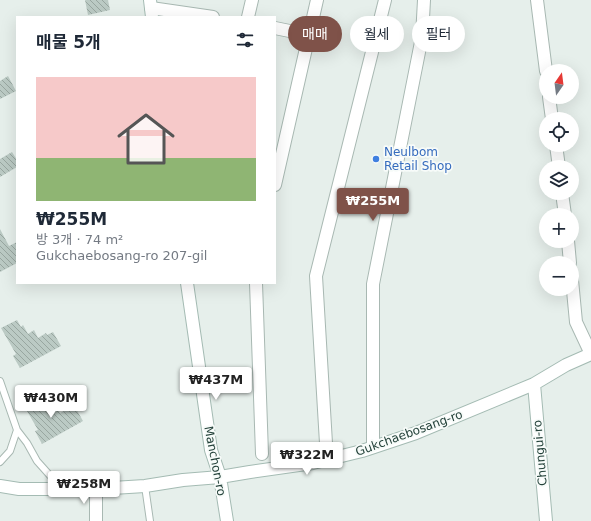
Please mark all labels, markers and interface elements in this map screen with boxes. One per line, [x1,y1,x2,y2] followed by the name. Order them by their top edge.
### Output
[288,16,342,52] chip: 매매
[350,16,404,52] chip: 월세
[412,16,465,52] chip: 필터
[234,29,256,51] icon: filters
[36,32,101,52] text: 매물 5개
[539,64,579,104] north arrow
[539,64,579,296] map controls
[110,103,182,175] icon: home
[539,112,579,152] button: locate
[384,145,452,173] place label: Neulbom Retail Shop
[371,154,381,164] marker: Neulbom Retail Shop
[539,160,579,200] button: layers
[345,188,401,222] pin: ₩255M
[346,193,400,208] text: ₩255M
[539,208,579,248] button: +
[36,209,107,229] text: ₩255M
[36,232,123,247] text: 방 3개 · 74 m²
[36,248,207,263] text: Gukchaebosang-ro 207-gil
[539,256,579,296] button: −
[188,367,244,401] pin: ₩437M
[189,372,243,387] text: ₩437M
[23,385,79,419] pin: ₩430M
[24,390,78,405] text: ₩430M
[354,407,464,459] street label: Gukchaebosang-ro
[530,419,550,487] street label: Chungui-ro
[201,425,229,497] street label: Manchon-ro
[279,442,335,476] pin: ₩322M
[280,447,334,462] text: ₩322M
[56,471,112,505] pin: ₩258M
[57,476,111,491] text: ₩258M

